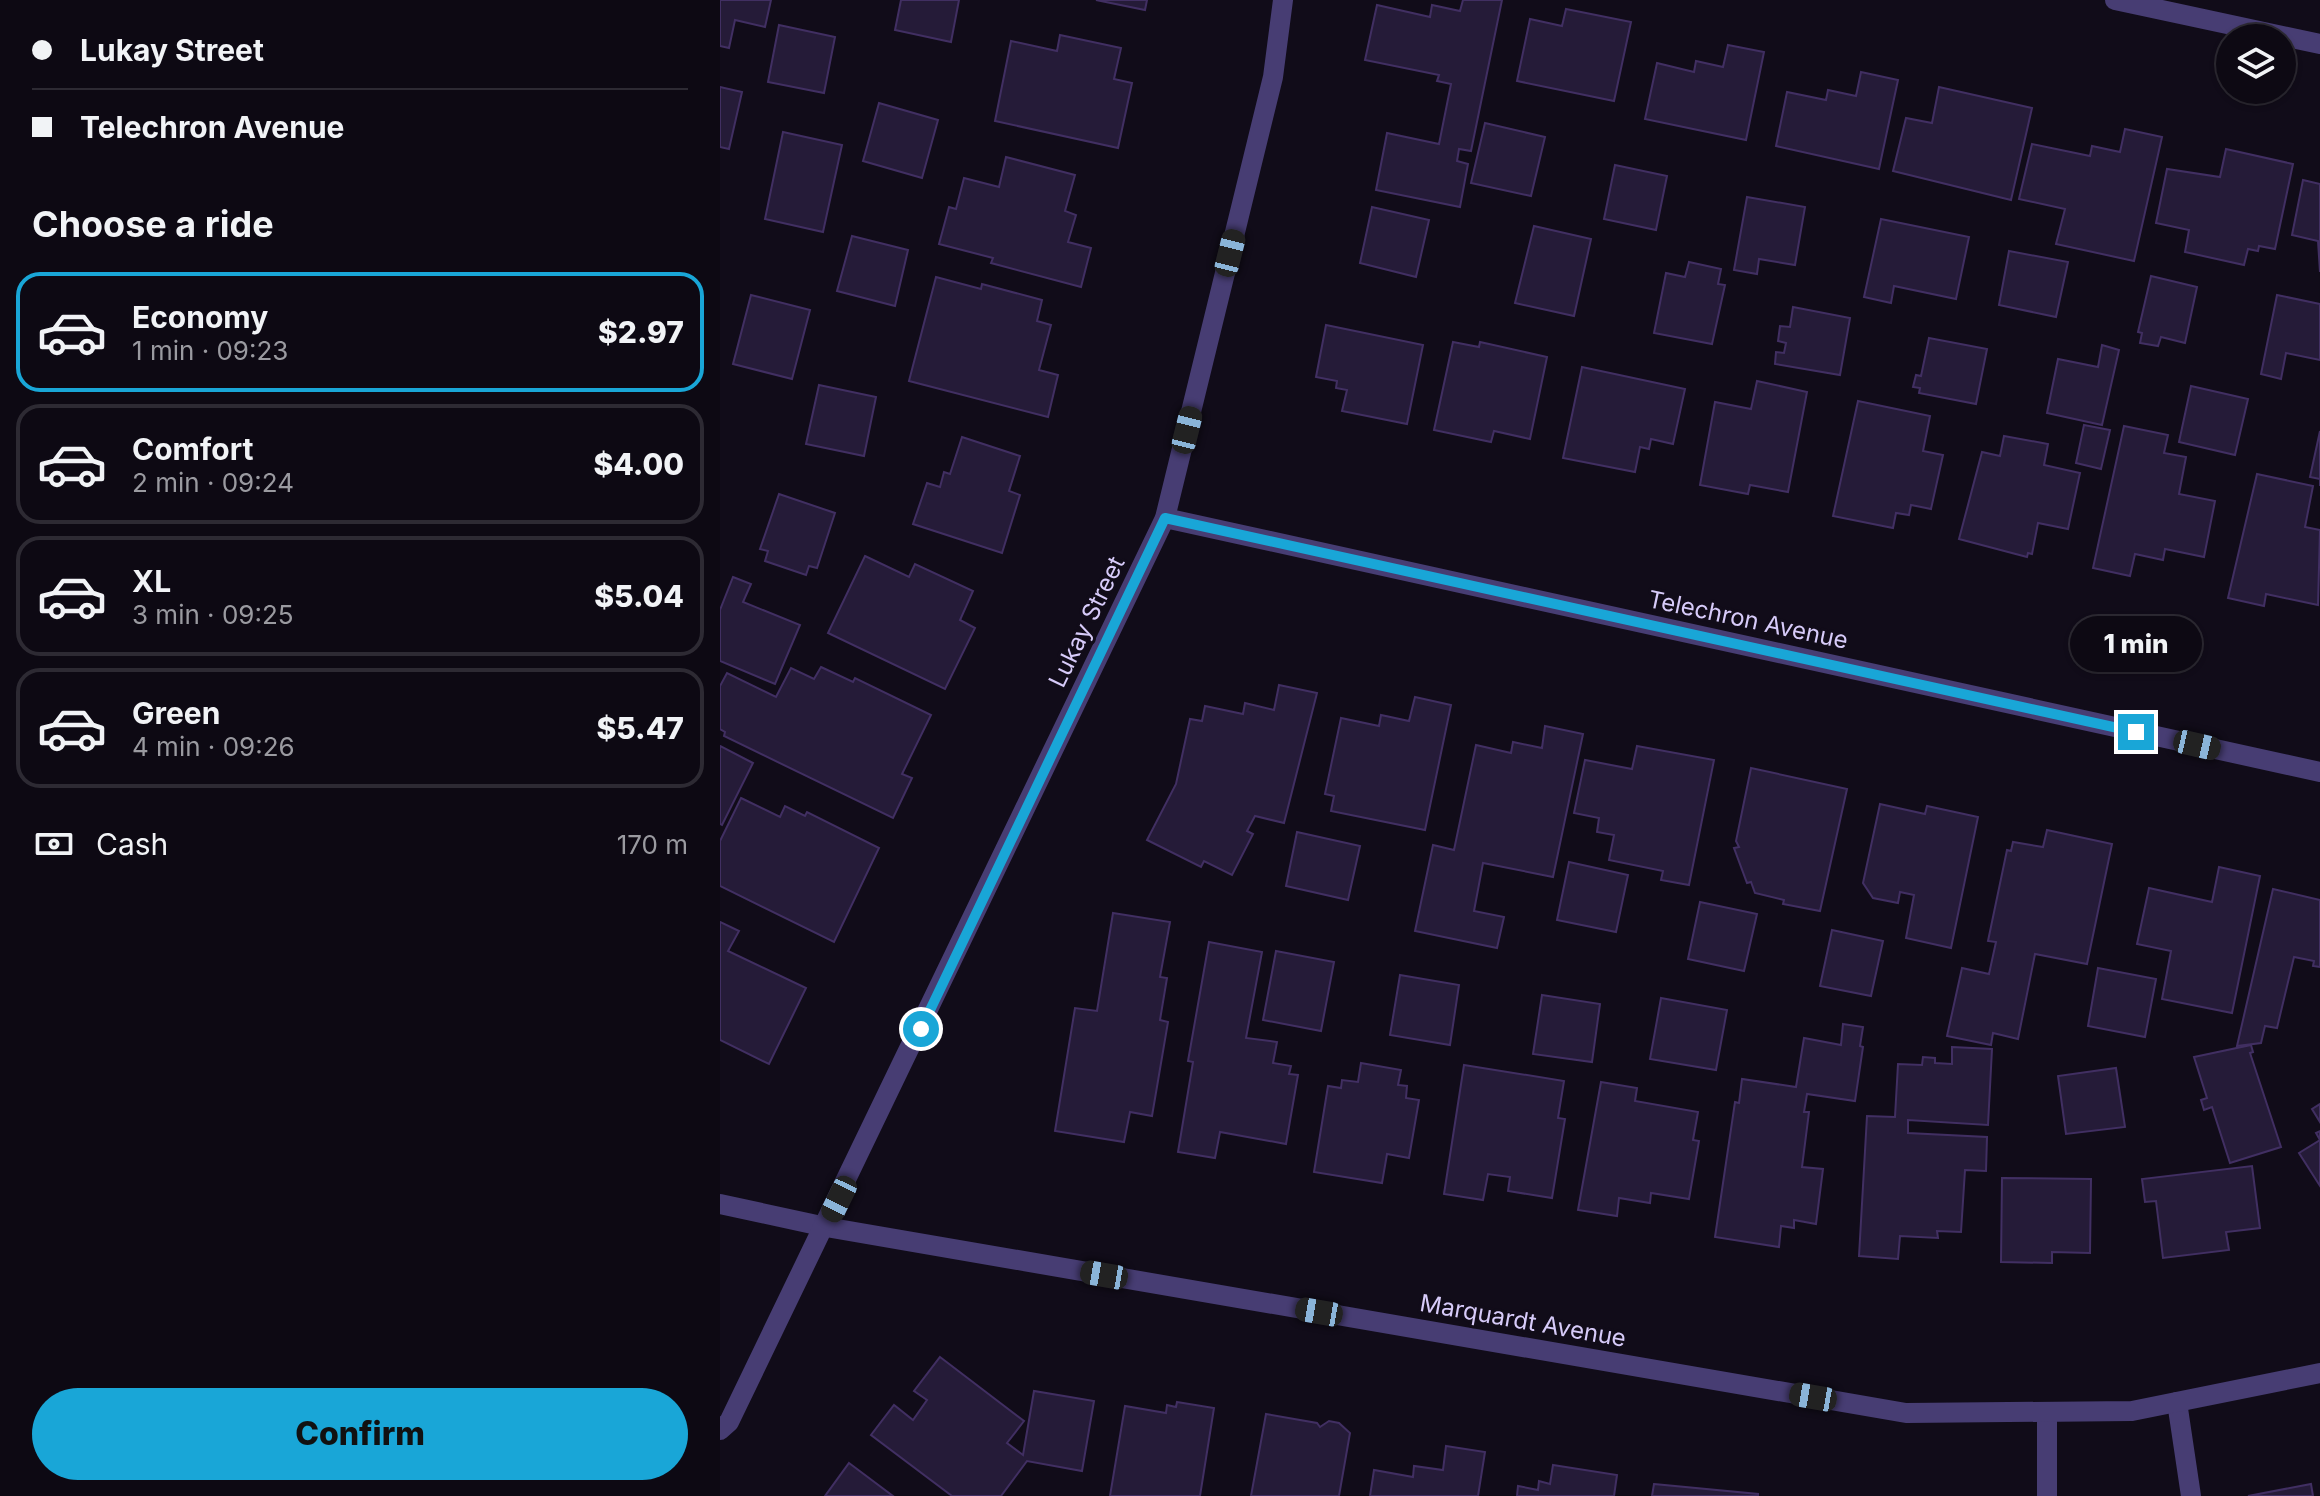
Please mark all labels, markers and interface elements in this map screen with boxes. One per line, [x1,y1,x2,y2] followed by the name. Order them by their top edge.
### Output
[2216,24,2296,104] map controls
[2216,24,2296,104] button: layers
[80,32,264,68] text: Lukay Street
[80,109,344,145] text: Telechron Avenue
[32,202,274,246] text: Choose a ride
[1213,227,1247,279] car
[36,296,108,368] icon: car
[132,299,268,335] text: Economy
[598,314,684,350] text: $2.97
[132,335,288,366] text: 1 min · 09:23
[1170,404,1204,456] car
[36,428,108,500] icon: car
[132,431,253,467] text: Comfort
[593,446,684,482] text: $4.00
[132,467,294,498] text: 2 min · 09:24
[1042,551,1131,692] street label: Lukay Street
[36,560,108,632] icon: car
[132,563,171,599] text: XL
[594,578,684,614] text: $5.04
[1646,584,1851,655] street label: Telechron Avenue
[132,599,294,630] text: 3 min · 09:25
[2070,616,2202,672] callout: 1 min
[2103,628,2169,659] text: 1 min
[36,692,108,764] icon: car
[132,695,220,731] text: Green
[596,710,684,746] text: $5.47
[2118,714,2154,750] route end
[2171,728,2223,762] car
[132,731,295,762] text: 4 min · 09:26
[32,822,76,866] icon: cash
[96,826,168,862] text: Cash
[617,829,688,860] text: 170 m
[903,1011,939,1047] route start
[818,1172,860,1226] car
[1078,1259,1130,1291] car
[1418,1288,1628,1353] street label: Marquardt Avenue
[1293,1296,1345,1328] car
[1787,1381,1839,1413] car
[32,1388,688,1480] button: Confirm

